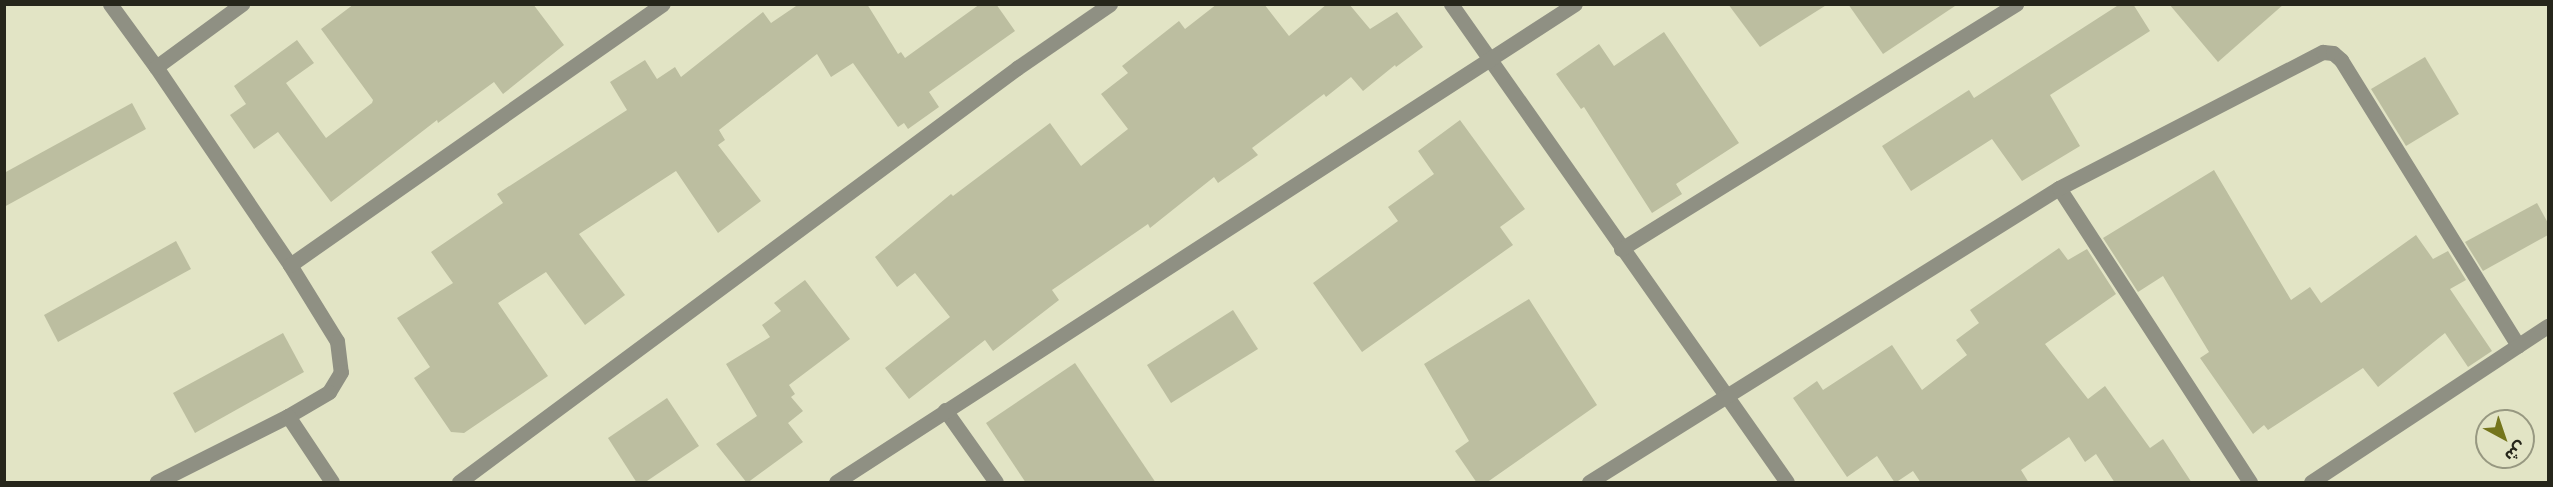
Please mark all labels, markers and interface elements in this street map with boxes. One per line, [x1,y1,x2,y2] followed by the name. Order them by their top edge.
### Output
[2475,409,2535,469] north arrow
[2500,436,2531,467] text: ش

